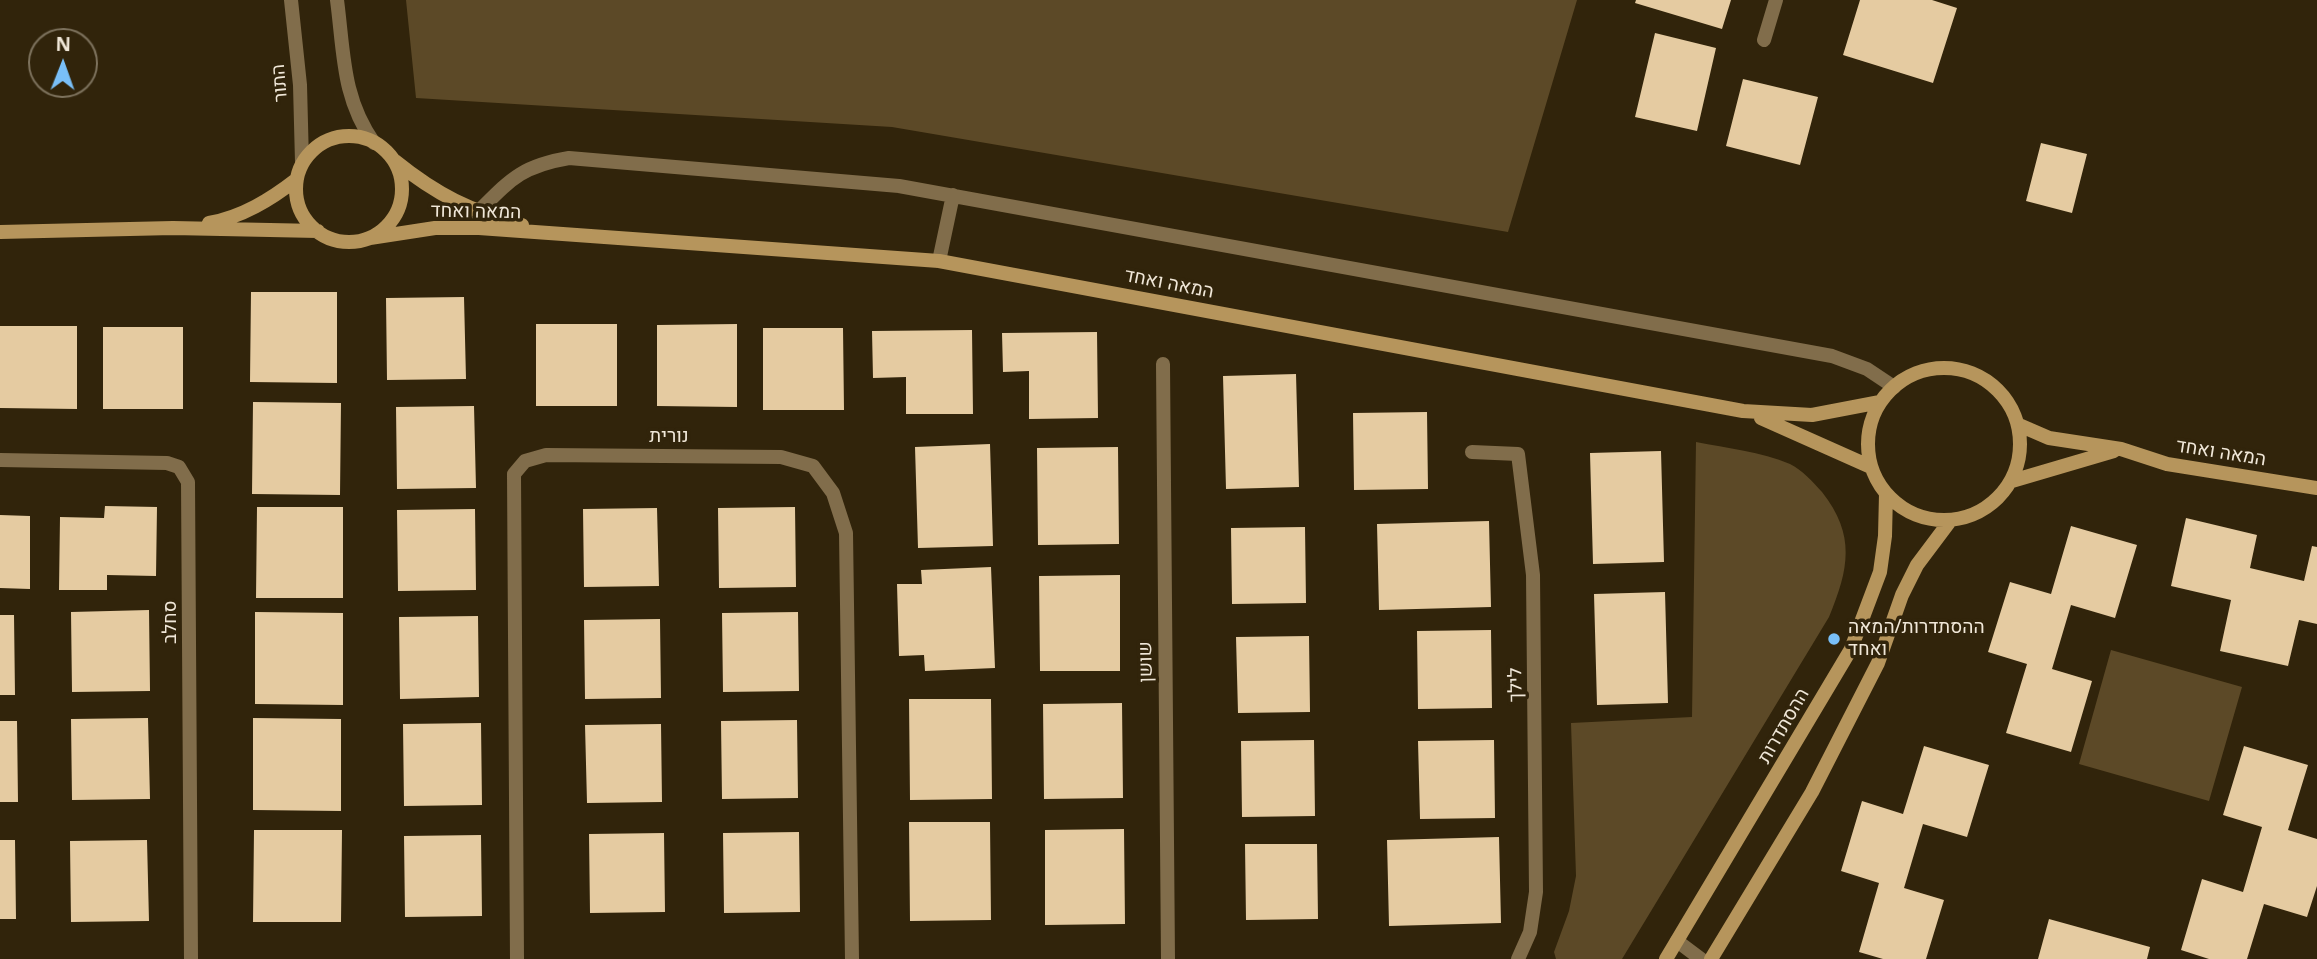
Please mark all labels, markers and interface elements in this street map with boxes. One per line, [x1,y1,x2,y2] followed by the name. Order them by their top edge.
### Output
[28,28,98,98] north arrow
[55,31,71,57] text: N
[267,63,293,103] street label: התור
[430,200,522,224] street label: המאה ואחד
[1122,264,1216,304] street label: המאה ואחד
[649,426,689,448] street label: נורית
[2174,435,2268,471] street label: המאה ואחד
[160,600,182,644] street label: סחלב
[1848,617,1985,661] place label: ההסתדרות/המאה ואחד
[1826,631,1842,647] marker: ההסתדרות/המאה ואחד
[1134,641,1158,683] street label: שושן
[1504,667,1528,703] street label: לילך
[1753,684,1815,768] street label: ההסתדרות

